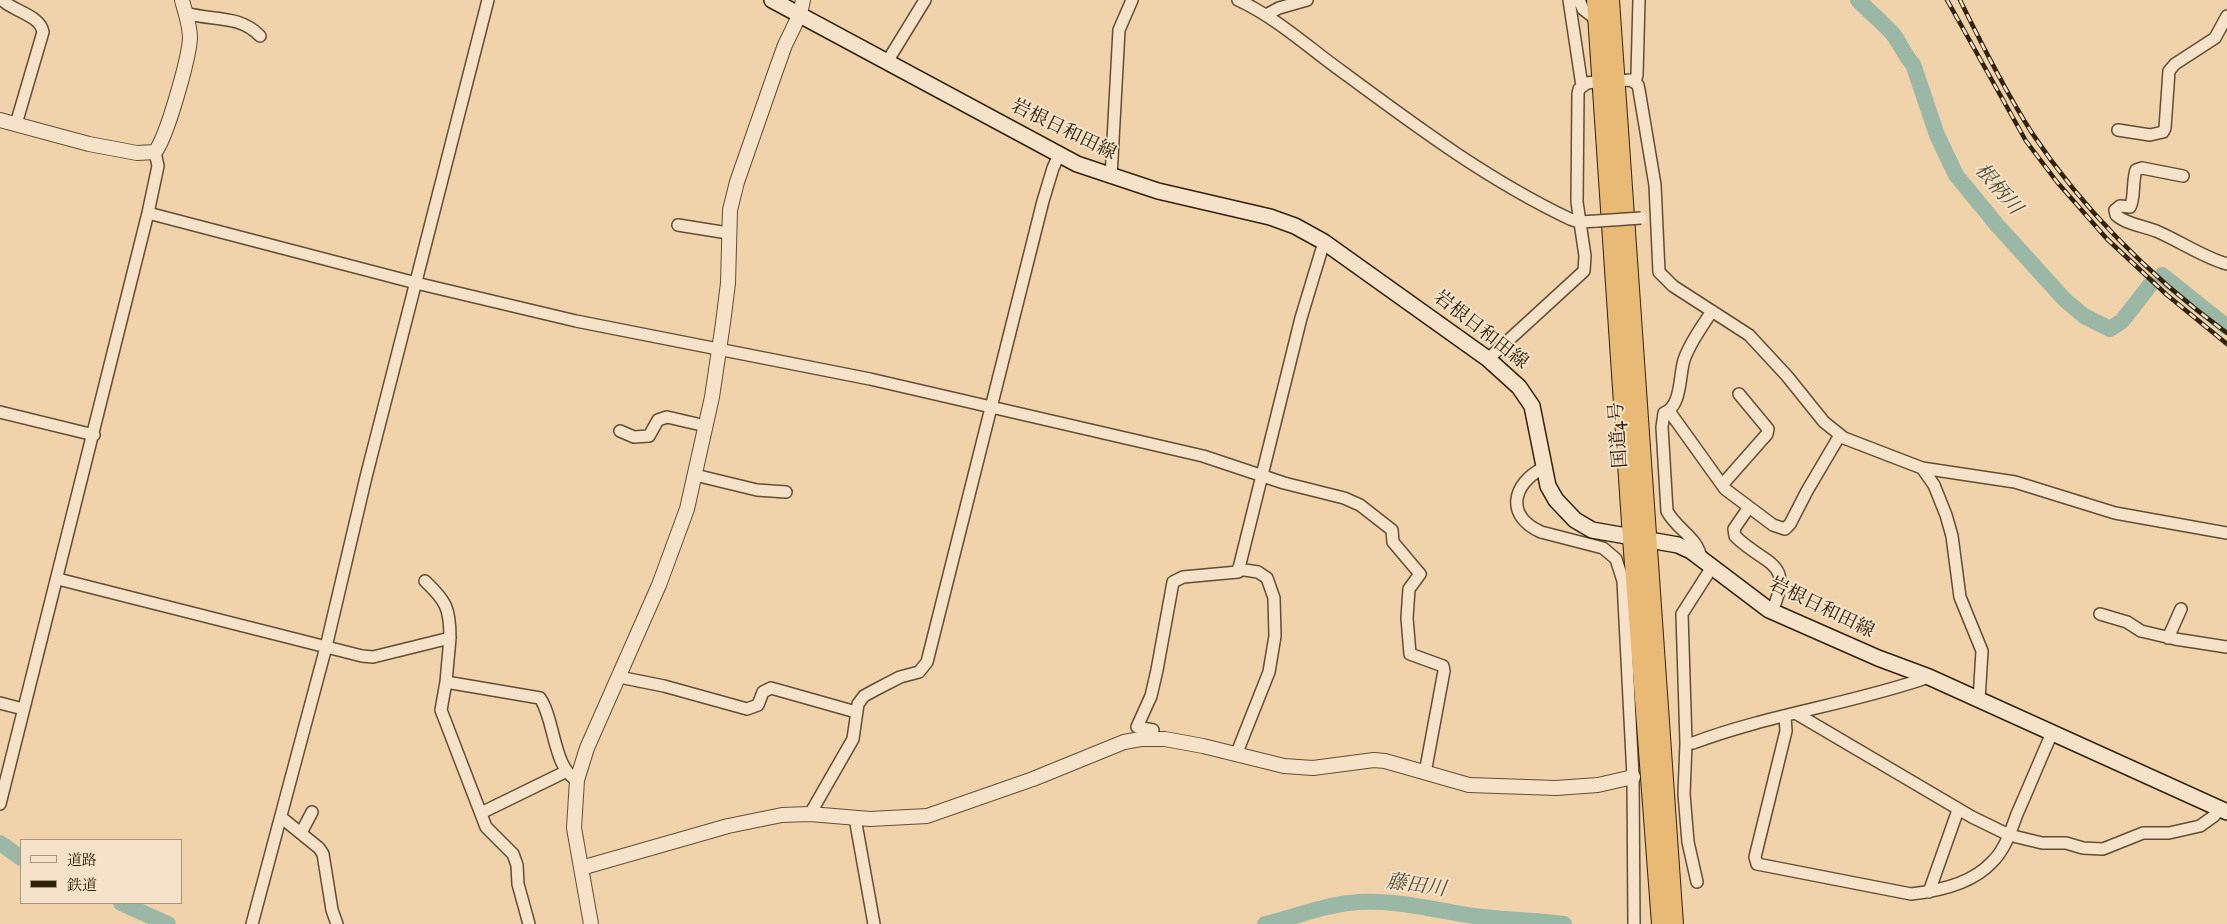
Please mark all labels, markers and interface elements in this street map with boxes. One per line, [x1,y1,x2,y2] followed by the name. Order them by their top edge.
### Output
[1007,96,1119,166] street label: 岩根日和田線
[1968,159,2026,221] water label: 根柄川
[1428,287,1532,375] street label: 岩根日和田線
[1606,401,1634,469] street label: 国道4号
[1765,574,1877,644] street label: 岩根日和田線
[20,839,182,904] legend
[67,851,97,870] text: 道路
[1385,871,1447,903] water label: 藤田川
[67,876,97,895] text: 鉄道

